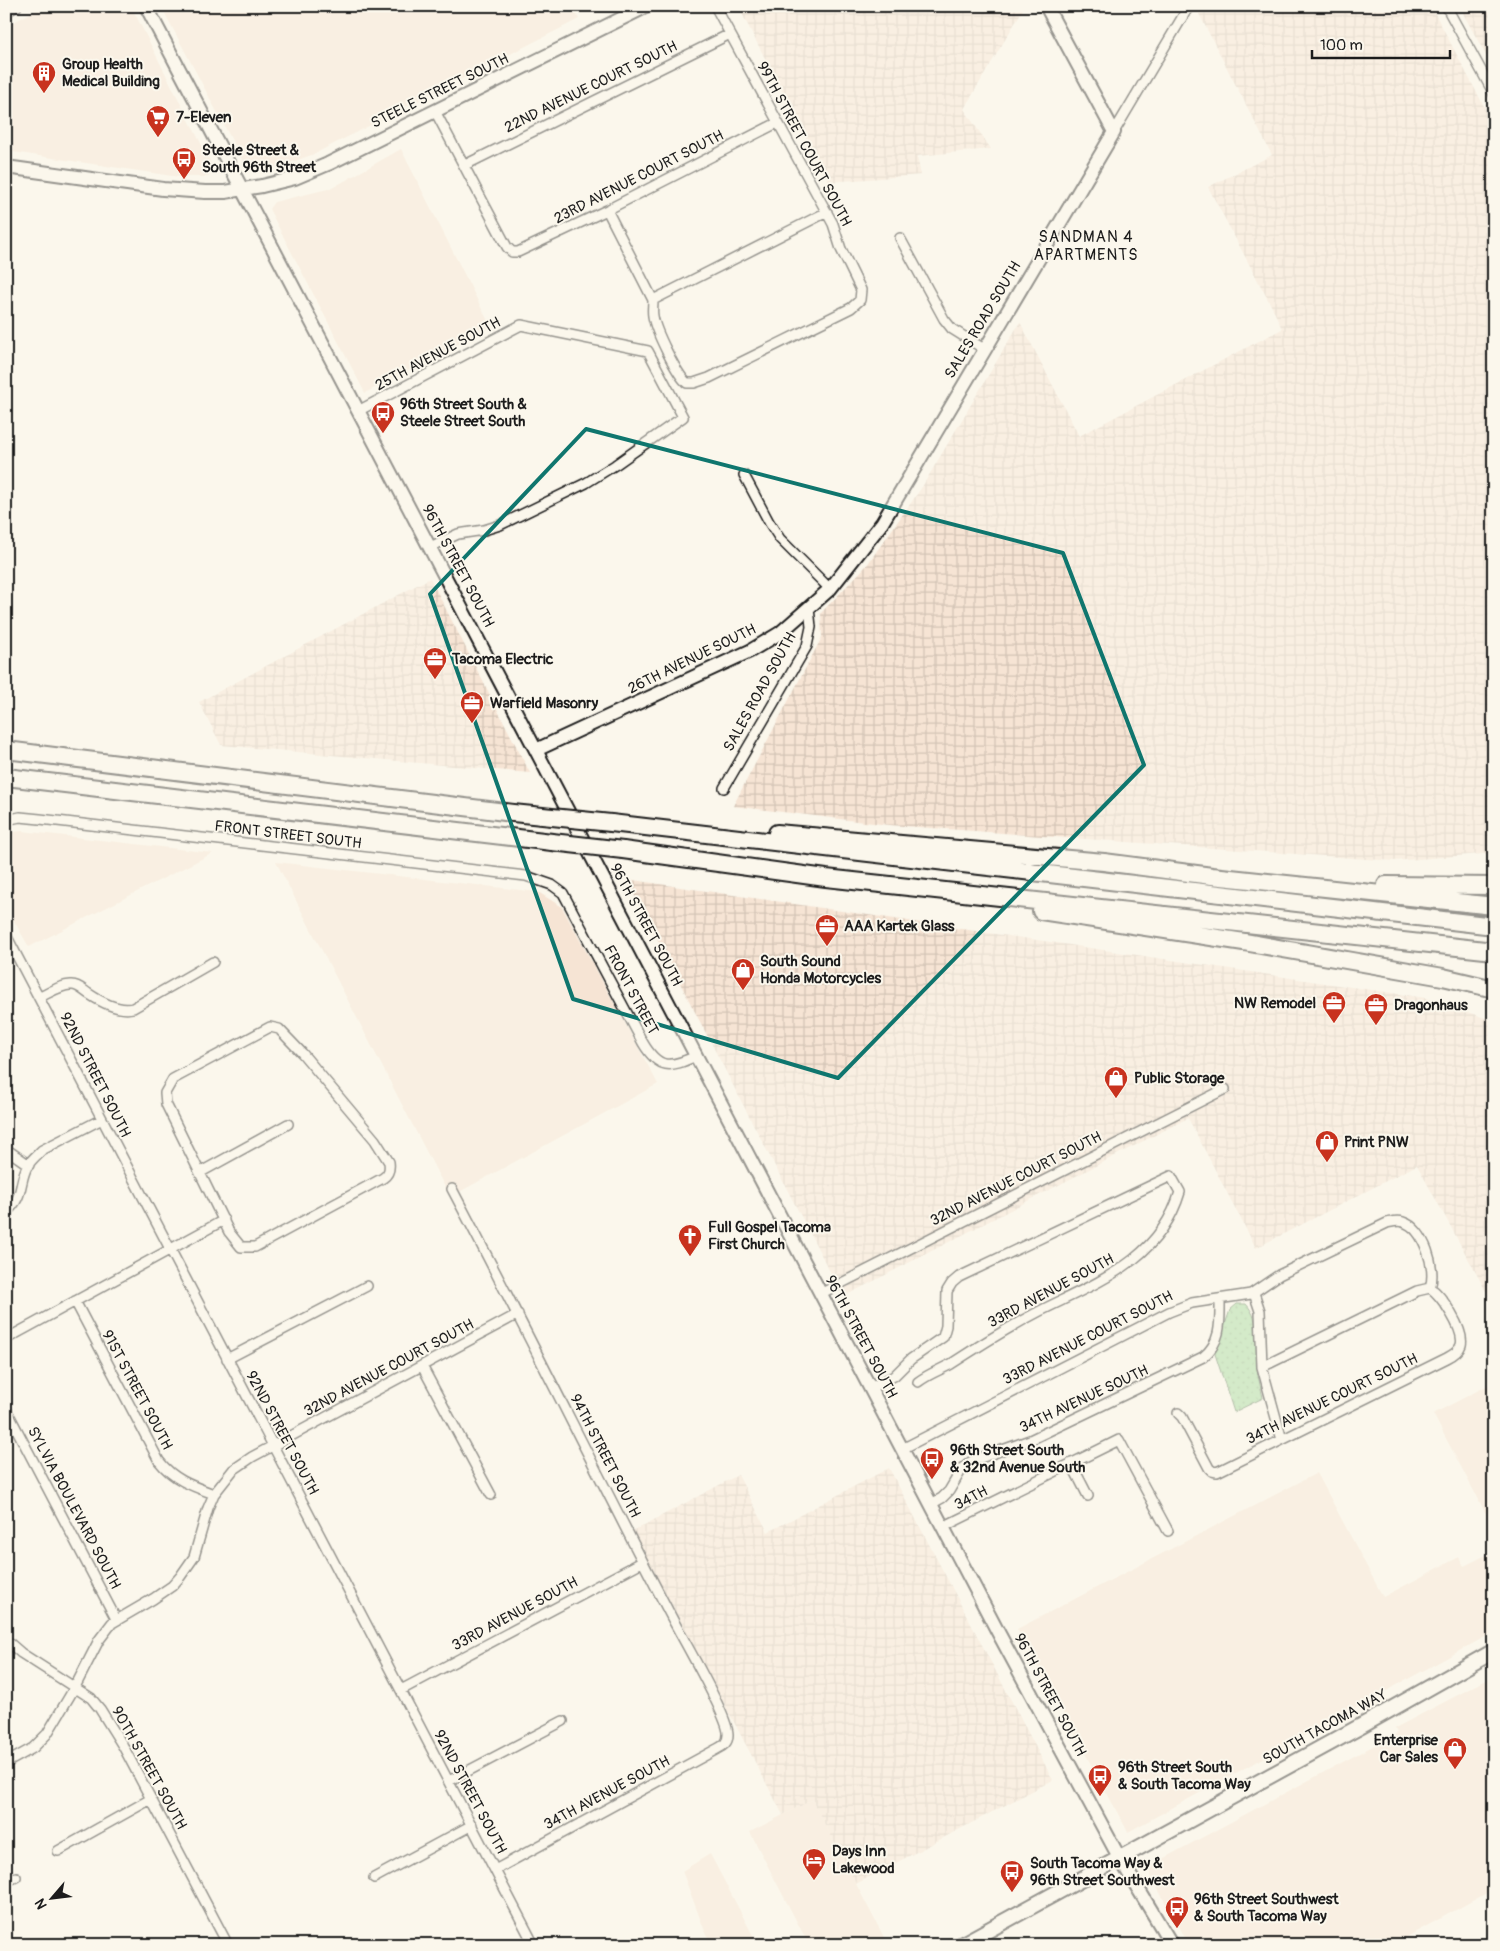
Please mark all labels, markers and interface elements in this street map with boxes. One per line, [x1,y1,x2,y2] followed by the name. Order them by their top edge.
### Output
[1312,28,1450,60] scale bar
[1320,36,1363,55] text: 100 m
[501,37,681,137] street label: 22ND AVENUE COURT SOUTH
[368,49,512,133] street label: STEELE STREET SOUTH
[62,55,160,91] place label: Group Health Medical Building
[752,58,856,230] street label: 99TH STREET COURT SOUTH
[31,60,57,94] building icon: Group Health Medical Building
[145,104,171,138] supermarket icon: 7-Eleven
[176,108,232,127] place label: 7-Eleven
[551,126,727,228] street label: 23RD AVENUE COURT SOUTH
[202,141,317,177] place label: Steele Street & South 96th Street
[171,146,197,180] bus stop icon: Steele Street & South 96th Street
[1033,227,1139,265] district label: SANDMAN 4 APARTMENTS
[941,258,1025,382] street label: SALES ROAD SOUTH
[372,313,504,395] street label: 25TH AVENUE SOUTH
[400,395,527,431] place label: 96th Street South & Steele Street South
[370,400,396,434] bus stop icon: 96th Street South & Steele Street South
[418,501,498,631] street label: 96TH STREET SOUTH
[625,620,759,698] street label: 26TH AVENUE SOUTH
[719,629,801,755] street label: SALES ROAD SOUTH
[422,646,448,680] office icon: Tacoma Electric
[451,650,554,669] place label: Tacoma Electric
[459,690,485,724] office icon: Warfield Masonry
[490,694,599,713] place label: Warfield Masonry
[213,817,363,853] street label: FRONT STREET SOUTH
[606,860,686,990] street label: 96TH STREET SOUTH
[814,913,840,947] office icon: AAA Kartek Glass
[844,917,955,936] place label: AAA Kartek Glass
[599,942,663,1038] street label: FRONT STREET
[760,952,881,988] place label: South Sound Honda Motorcycles
[730,957,756,991] shop icon: South Sound Honda Motorcycles
[1321,990,1347,1024] office icon: NW Remodel
[1363,992,1389,1026] office icon: Dragonhaus
[1234,994,1316,1013] place label: NW Remodel
[1394,996,1468,1015] place label: Dragonhaus
[55,1009,135,1141] street label: 92ND STREET SOUTH
[1103,1065,1129,1099] shop icon: Public Storage
[1134,1069,1225,1088] place label: Public Storage
[927,1127,1105,1231] street label: 32ND AVENUE COURT SOUTH
[1314,1129,1340,1163] shop icon: Print PNW
[1344,1133,1409,1152] place label: Print PNW
[708,1218,831,1254] place label: Full Gospel Tacoma First Church
[677,1223,703,1257] church icon: Full Gospel Tacoma First Church
[985,1250,1117,1332] street label: 33RD AVENUE SOUTH
[821,1272,901,1402] street label: 96TH STREET SOUTH
[1000,1287,1176,1389] street label: 33RD AVENUE COURT SOUTH
[301,1315,477,1421] street label: 32ND AVENUE COURT SOUTH
[97,1327,177,1453] street label: 91ST STREET SOUTH
[1243,1349,1421,1449] street label: 34TH AVENUE COURT SOUTH
[1016,1361,1152,1437] street label: 34TH AVENUE SOUTH
[241,1368,323,1498] street label: 92ND STREET SOUTH
[566,1391,644,1521] street label: 94TH STREET SOUTH
[23,1424,125,1592] street label: SYLVIA BOULEVARD SOUTH
[950,1441,1085,1477] place label: 96th Street South & 32nd Avenue South
[919,1446,945,1480] bus stop icon: 96th Street South & 32nd Avenue South
[951,1482,991,1514] street label: 34TH
[449,1573,581,1655] street label: 33RD AVENUE SOUTH
[1010,1630,1090,1760] street label: 96TH STREET SOUTH
[1260,1685,1391,1769] street label: SOUTH TACOMA WAY
[107,1703,191,1833] street label: 90TH STREET SOUTH
[429,1727,511,1857] street label: 92ND STREET SOUTH
[1374,1731,1439,1767] place label: Enterprise Car Sales
[1442,1736,1468,1770] shop icon: Enterprise Car Sales
[541,1752,673,1834] street label: 34TH AVENUE SOUTH
[1118,1758,1251,1794] place label: 96th Street South & South Tacoma Way
[1087,1763,1113,1797] bus stop icon: 96th Street South & South Tacoma Way
[832,1842,895,1878] place label: Days Inn Lakewood
[801,1847,827,1881] hotel icon: Days Inn Lakewood
[1030,1854,1175,1890] place label: South Tacoma Way & 96th Street Southwest
[999,1859,1025,1893] bus stop icon: South Tacoma Way & 96th Street Southwest
[28,1874,78,1924] north arrow
[1194,1890,1339,1926] place label: 96th Street Southwest & South Tacoma Way
[1164,1895,1190,1929] bus stop icon: 96th Street Southwest & South Tacoma Way
[31,1896,51,1912] text: N

